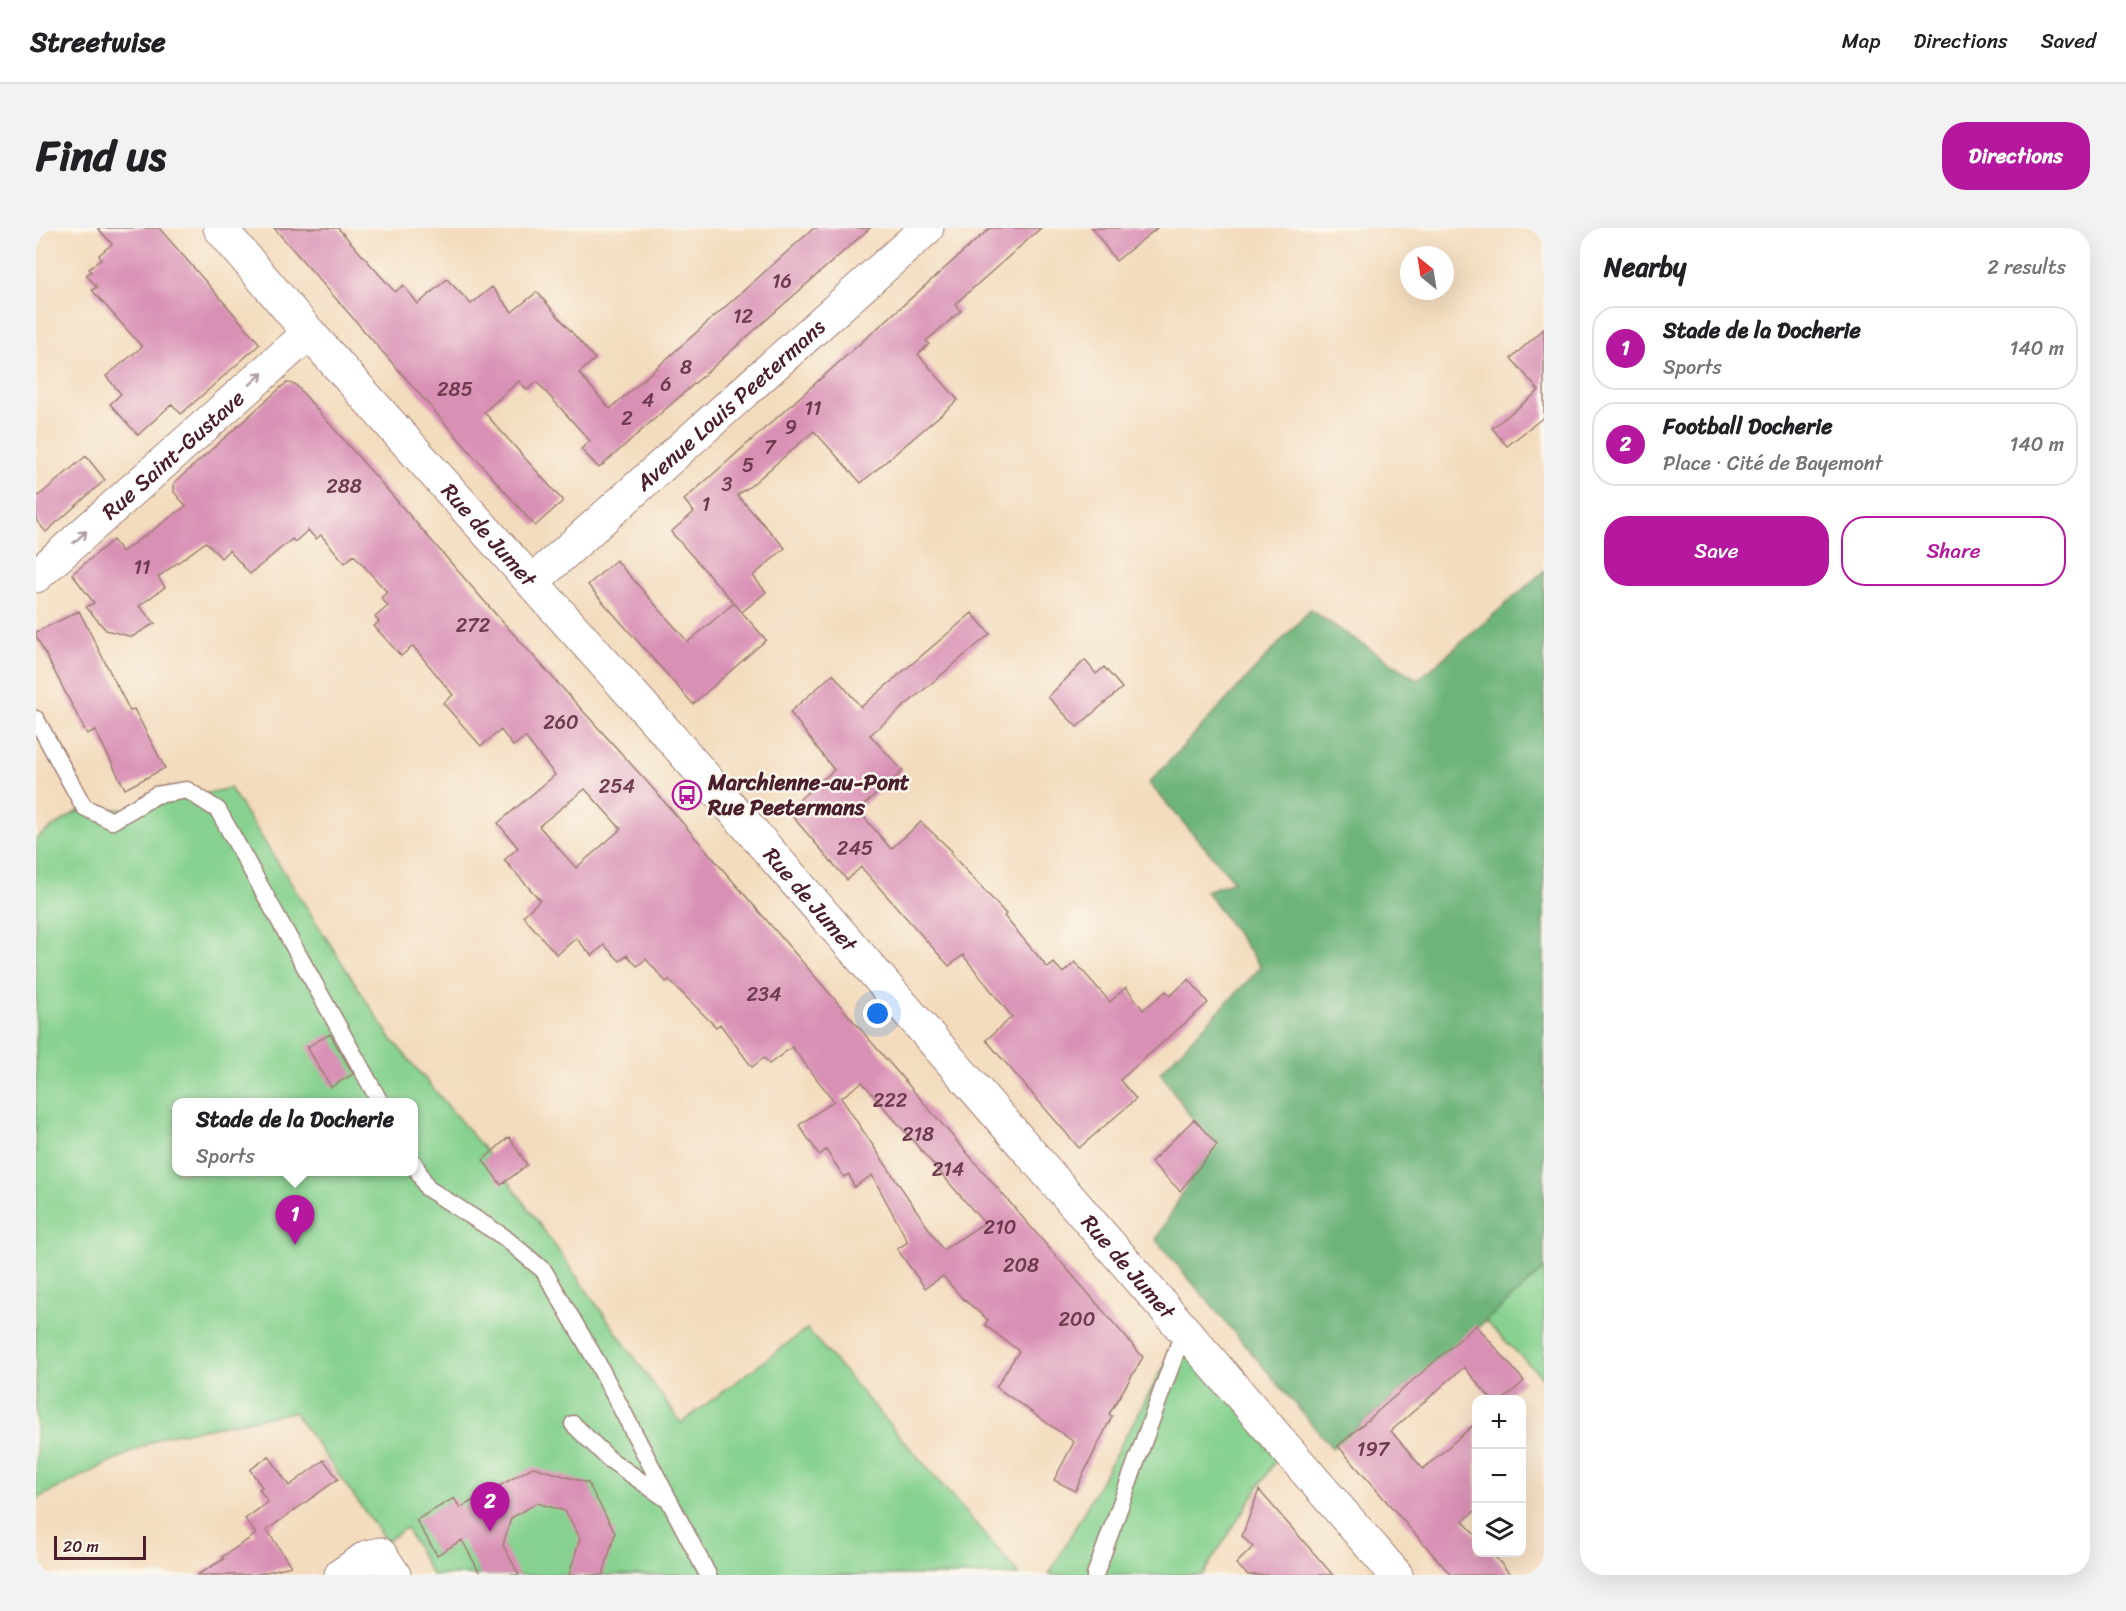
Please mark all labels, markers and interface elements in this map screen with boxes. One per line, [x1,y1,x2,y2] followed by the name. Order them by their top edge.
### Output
[30,17,166,66] text: Streetwise
[1842,22,1880,60] text: Map
[1913,22,2008,60] text: Directions
[2041,22,2096,60] text: Saved
[36,119,166,193] text: Find us
[1942,122,2090,190] button: Directions
[1604,244,1686,290] text: Nearby
[1400,246,1454,300] north arrow
[1987,250,2066,285] text: 2 results
[772,264,792,299] house number: 16
[733,299,754,334] house number: 12
[626,309,835,502] street label: Avenue Louis Peetermans
[1663,311,1861,350] text: Stade de la Docherie
[1621,331,1630,366] text: 1
[2010,331,2064,366] text: 140 m
[680,350,692,385] house number: 8
[1663,350,1722,385] text: Sports
[660,367,672,402] house number: 6
[249,372,264,386] one-way arrow
[437,372,473,407] house number: 285
[92,380,254,530] street label: Rue Saint-Gustave
[642,383,654,418] house number: 4
[804,391,822,426] house number: 11
[621,401,633,436] house number: 2
[1663,407,1833,446] text: Football Docherie
[785,410,797,445] house number: 9
[1620,427,1631,462] text: 2
[2010,427,2064,462] text: 140 m
[764,430,777,465] house number: 7
[1663,446,1883,481] text: Place · Cité de Bayemont
[742,448,754,483] house number: 5
[722,467,733,502] house number: 3
[326,469,362,504] house number: 288
[431,474,547,597] street label: Rue de Jumet
[702,487,710,522] house number: 1
[1604,516,1829,586] button: Save
[1841,516,2066,586] button: Share
[72,530,87,544] one-way arrow
[133,550,151,585] house number: 11
[456,608,491,643] house number: 272
[543,705,579,740] house number: 260
[707,763,910,827] place label: Marchienne-au-Pont Rue Peetermans
[599,769,635,804] house number: 254
[671,779,703,811] bus stop icon: Marchienne-au-Pont Rue Peetermans
[837,831,873,866] house number: 245
[753,838,868,962] street label: Rue de Jumet
[746,977,782,1012] house number: 234
[863,999,892,1028] your location
[873,1083,908,1118] house number: 222
[172,1098,418,1176] popup
[196,1100,394,1139] text: Stade de la Docherie
[902,1117,934,1152] house number: 218
[196,1139,255,1174] text: Sports
[932,1152,964,1187] house number: 214
[276,1196,314,1245] pin: 1
[1071,1205,1186,1329] street label: Rue de Jumet
[984,1210,1016,1245] house number: 210
[1003,1248,1039,1283] house number: 208
[1059,1302,1095,1337] house number: 200
[1472,1395,1526,1557] map controls
[1472,1395,1526,1449] button: +
[1357,1432,1391,1467] house number: 197
[1472,1449,1526,1503] button: −
[470,1482,510,1532] pin: 2
[1472,1503,1526,1557] button: layers
[63,1532,99,1561] text: 20 m
[54,1533,146,1560] scale bar

